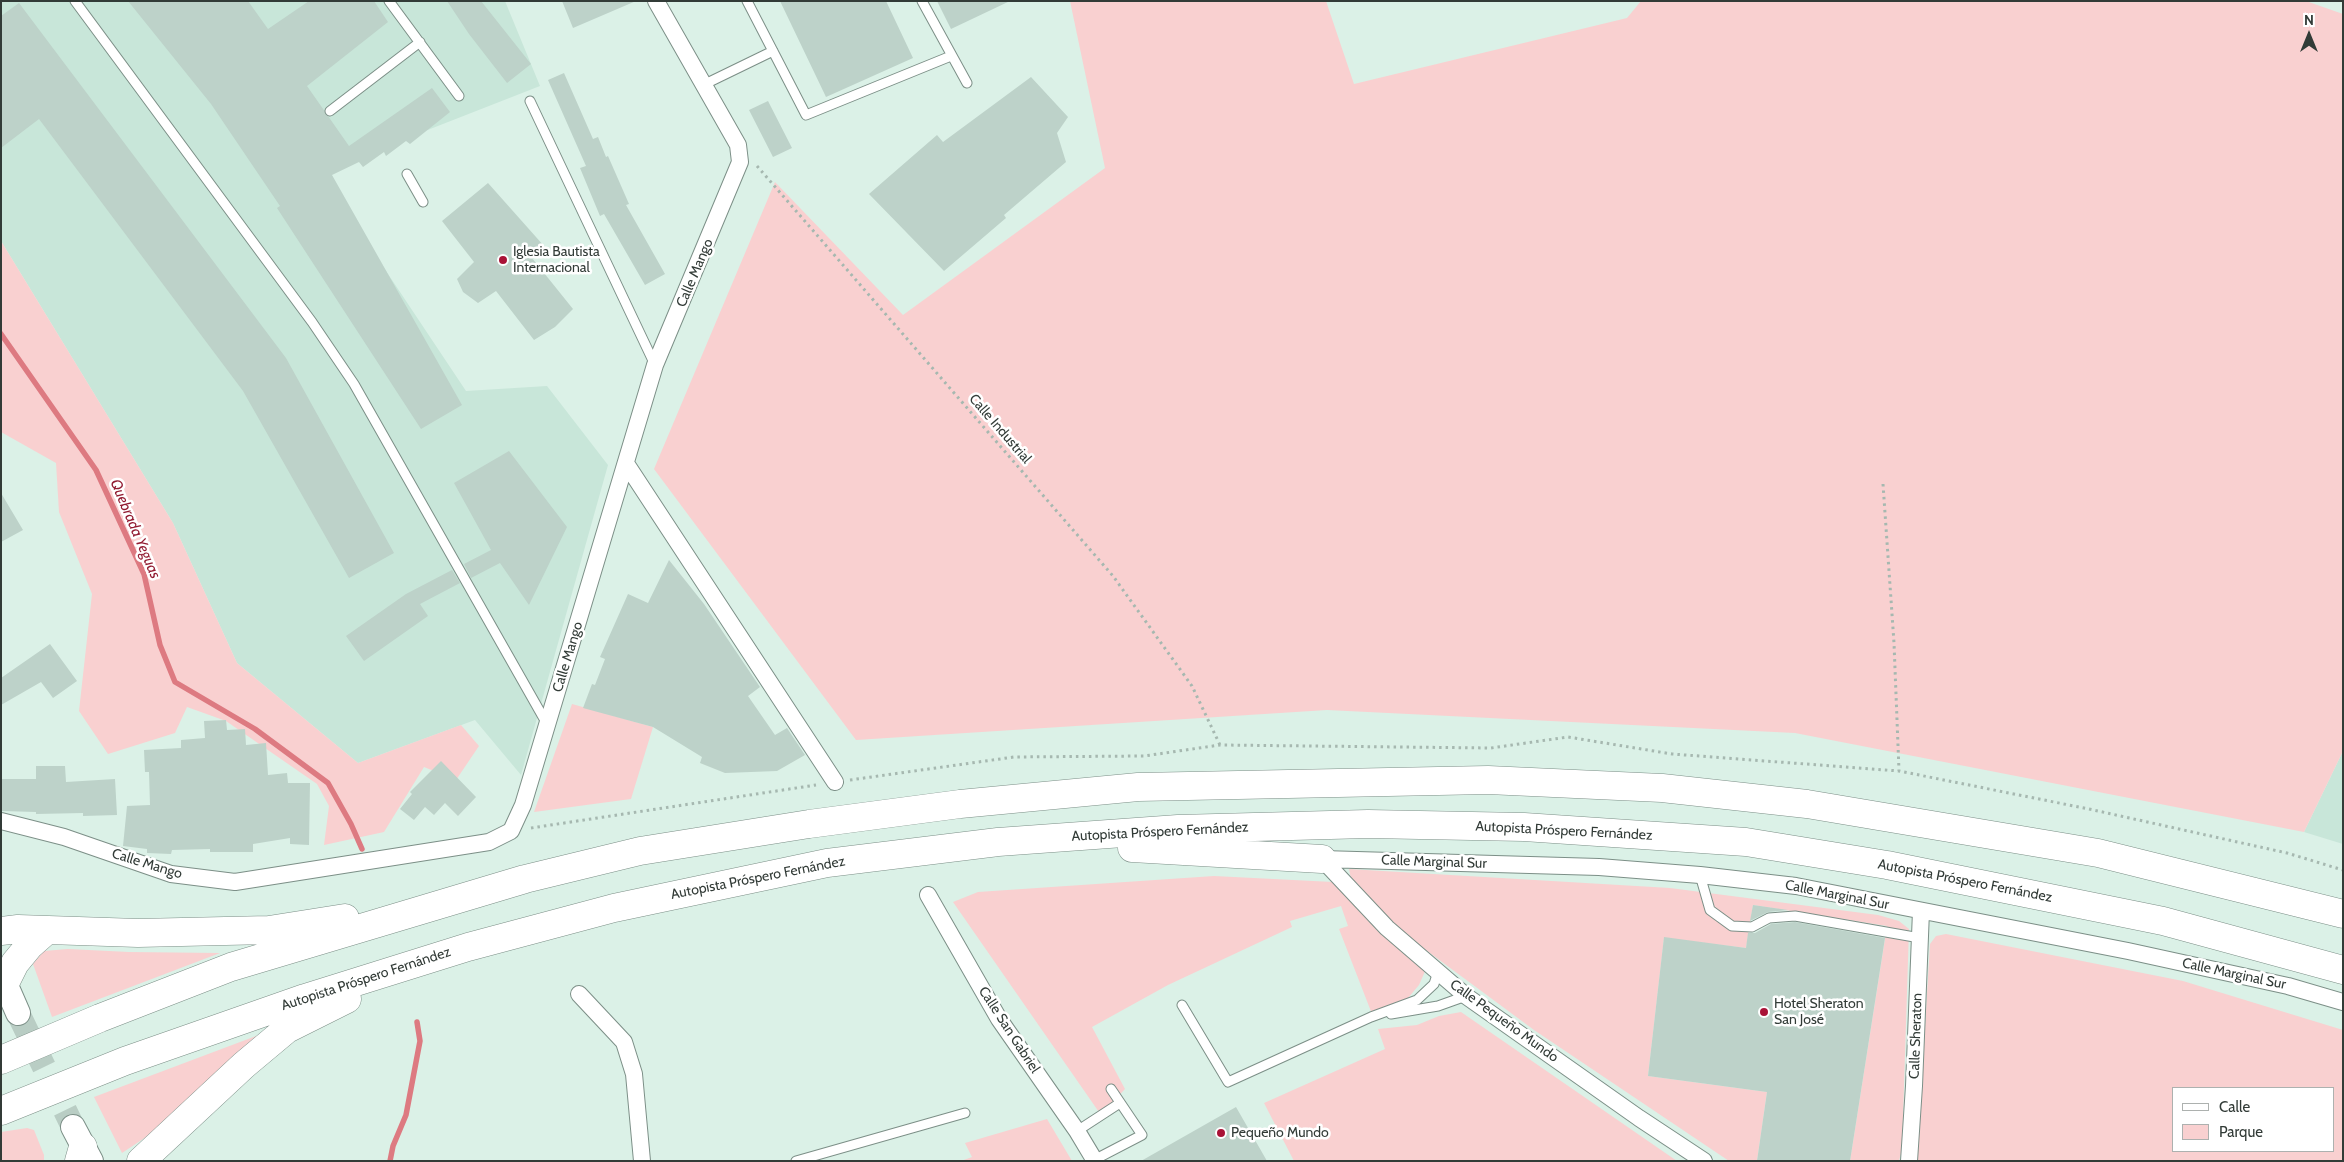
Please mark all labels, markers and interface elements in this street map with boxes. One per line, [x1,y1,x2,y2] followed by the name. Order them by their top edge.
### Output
[2284,10,2334,60] north arrow
[2304,11,2314,29] text: N
[673,236,717,310] street label: Calle Mango
[513,244,600,276] place label: Iglesia Bautista Internacional
[497,254,509,266] marker: Iglesia Bautista Internacional
[965,391,1035,467] street label: Calle Industrial
[106,477,164,581] water label: Quebrada Yeguas
[549,620,587,694] street label: Calle Mango
[1475,818,1653,844] street label: Autopista Próspero Fernández
[1071,819,1249,845] street label: Autopista Próspero Fernández
[110,845,184,883] street label: Calle Mango
[1381,852,1487,872] street label: Calle Marginal Sur
[669,853,847,903] street label: Autopista Próspero Fernández
[1876,856,2054,906] street label: Autopista Próspero Fernández
[1784,877,1890,913] street label: Calle Marginal Sur
[279,944,453,1014] street label: Autopista Próspero Fernández
[2181,955,2287,993] street label: Calle Marginal Sur
[1446,976,1562,1066] street label: Calle Pequeño Mundo
[975,984,1043,1076] street label: Calle San Gabriel
[1906,993,1926,1079] street label: Calle Sheraton
[1774,996,1864,1028] place label: Hotel Sheraton San José
[1758,1006,1770,1018] marker: Hotel Sheraton San José
[2172,1087,2334,1152] legend
[2219,1098,2250,1116] text: Calle
[2219,1123,2263,1141] text: Parque
[1231,1125,1329,1141] place label: Pequeño Mundo
[1215,1127,1227,1139] marker: Pequeño Mundo

